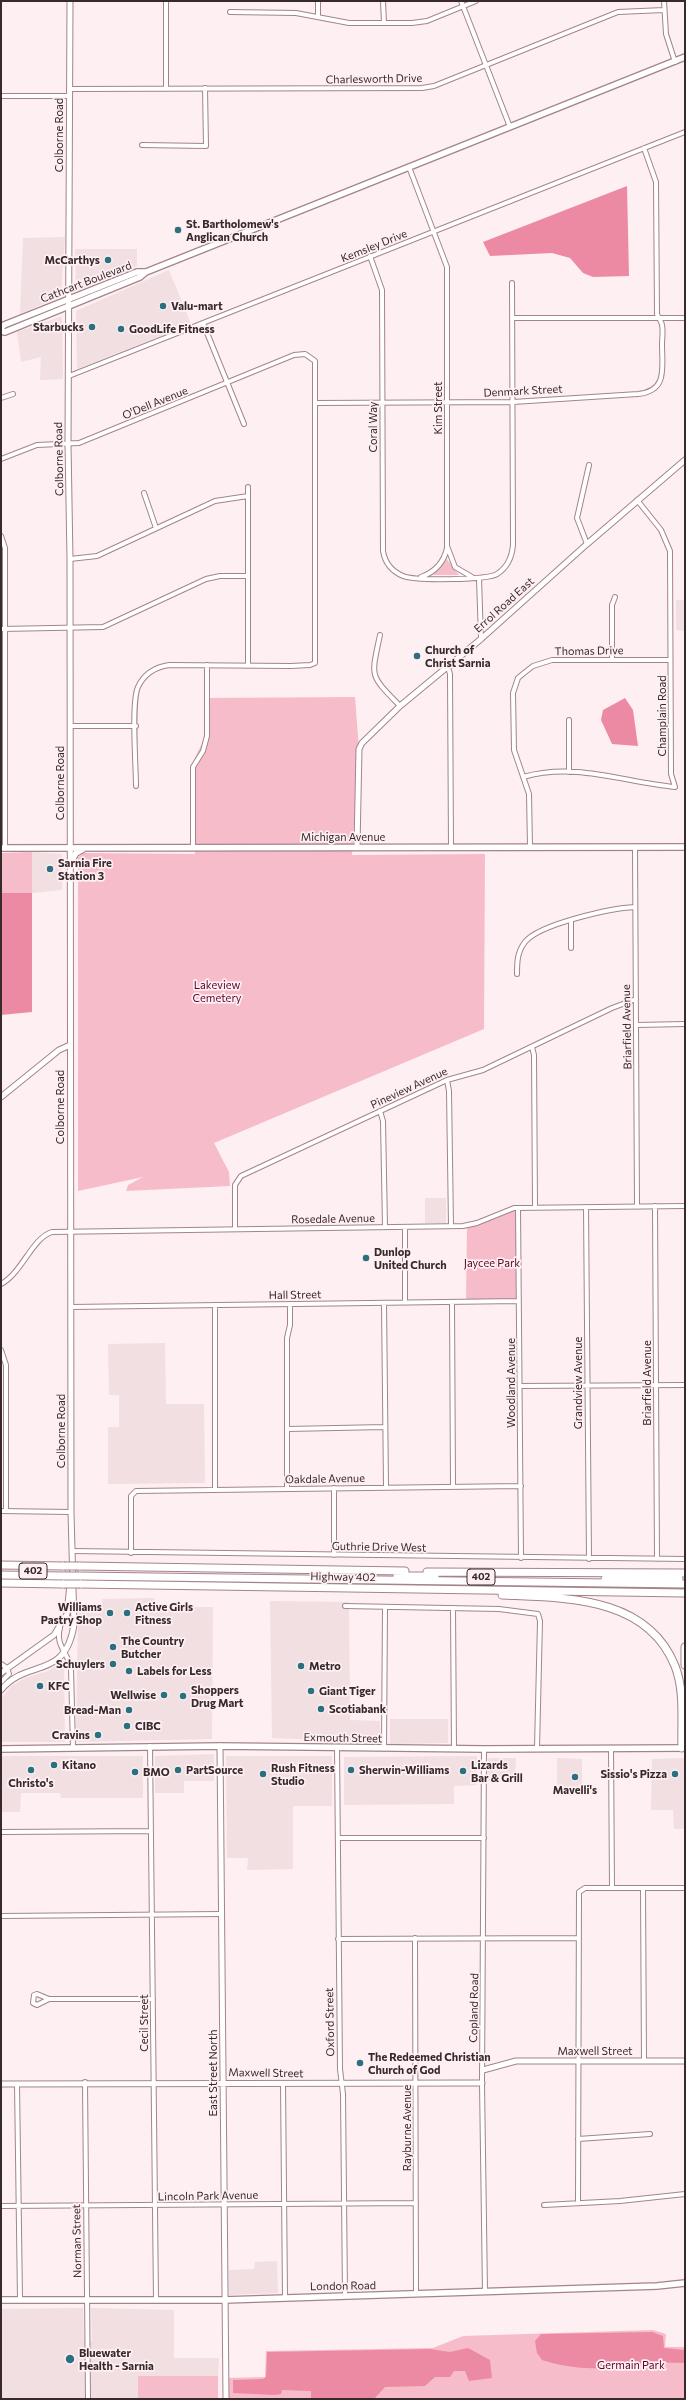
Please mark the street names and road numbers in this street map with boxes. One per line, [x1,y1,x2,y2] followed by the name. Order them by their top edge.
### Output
[326,72,422,86] street label: Charlesworth Drive
[52,98,66,172] street label: Colborne Road
[339,227,409,265] street label: Kemsley Drive
[39,259,133,305] street label: Cathcart Boulevard
[431,381,445,435] street label: Kim Street
[483,382,563,400] street label: Denmark Street
[120,384,190,422] street label: O'Dell Avenue
[366,401,380,453] street label: Coral Way
[52,422,66,496] street label: Colborne Road
[471,575,537,635] street label: Errol Road East
[554,644,624,658] street label: Thomas Drive
[655,675,669,757] street label: Champlain Road
[53,746,67,820] street label: Colborne Road
[301,830,385,844] street label: Michigan Avenue
[620,984,634,1070] street label: Briarfield Avenue
[368,1064,450,1112] street label: Pineview Avenue
[53,1070,67,1144] street label: Colborne Road
[291,1212,375,1226] street label: Rosedale Avenue
[268,1288,322,1302] street label: Hall Street
[571,1337,585,1429] street label: Grandview Avenue
[504,1338,518,1428] street label: Woodland Avenue
[640,1340,654,1426] street label: Briarfield Avenue
[54,1394,68,1468] street label: Colborne Road
[285,1472,365,1486] street label: Oakdale Avenue
[332,1540,426,1554] street label: Guthrie Drive West
[19,1563,47,1579] road number: 402
[467,1569,495,1585] road number: 402
[310,1570,376,1584] street label: Highway 402
[304,1731,382,1745] street label: Exmouth Street
[467,1973,481,2043] street label: Copland Road
[323,1987,337,2057] street label: Oxford Street
[137,1994,151,2052] street label: Cecil Street
[206,2029,220,2117] street label: East Street North
[557,2044,633,2058] street label: Maxwell Street
[228,2066,304,2080] street label: Maxwell Street
[400,2085,414,2171] street label: Rayburne Avenue
[158,2189,258,2203] street label: Lincoln Park Avenue
[70,2204,84,2278] street label: Norman Street
[310,2279,376,2293] street label: London Road

